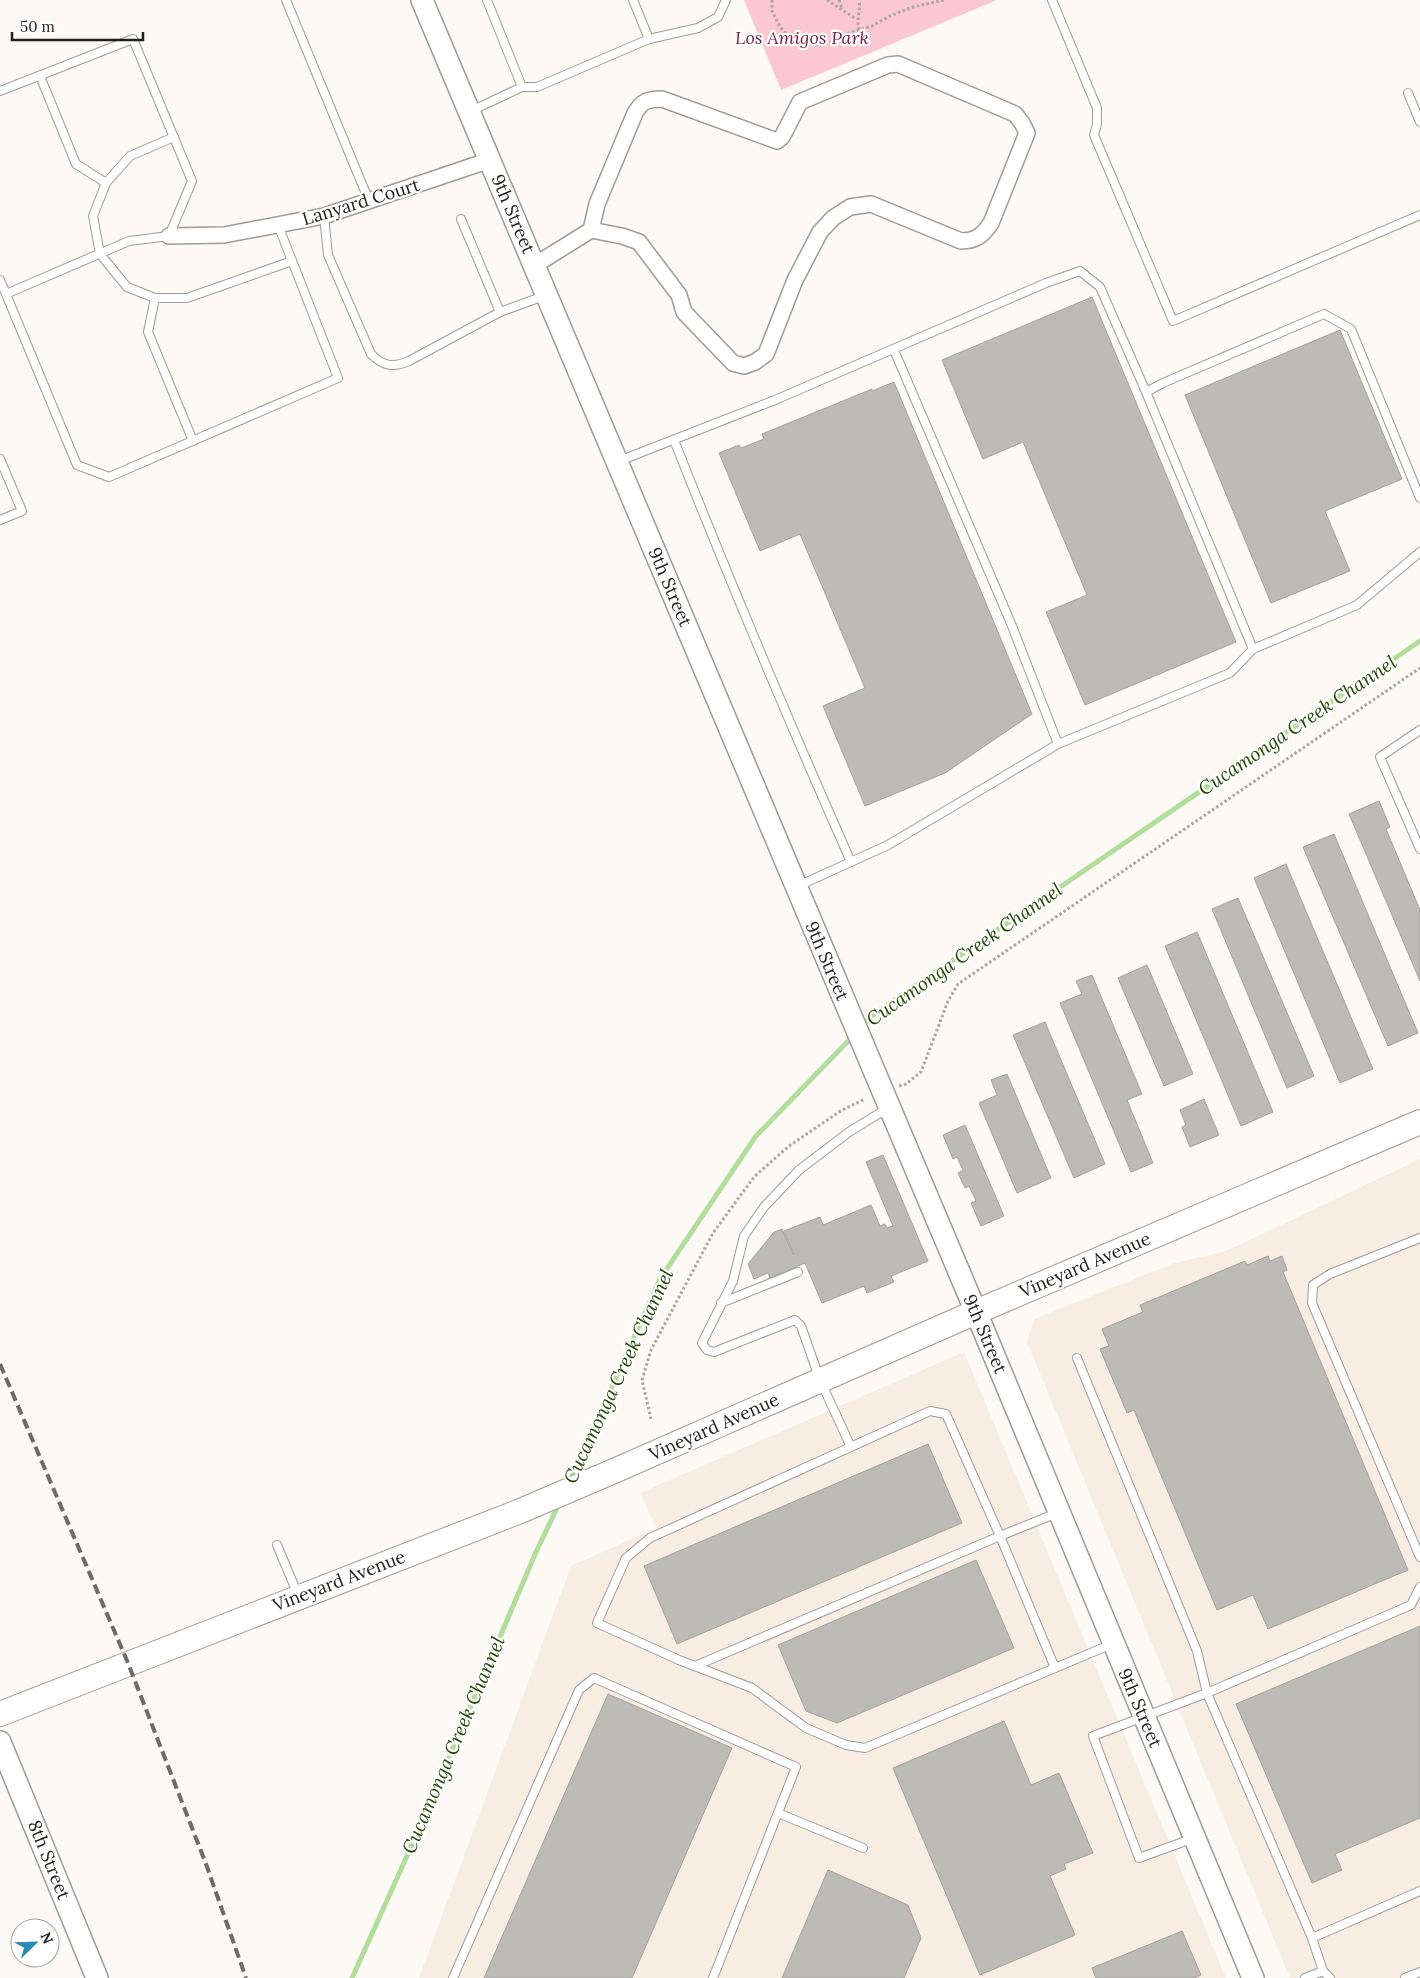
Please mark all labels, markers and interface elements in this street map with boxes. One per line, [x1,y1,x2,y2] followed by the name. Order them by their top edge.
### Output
[12,10,144,42] scale bar
[20,17,55,36] text: 50 m
[735,26,869,49] park label: Los Amigos Park
[486,171,540,257] street label: 9th Street
[299,173,422,230] street label: Lanyard Court
[643,544,697,630] street label: 9th Street
[1193,649,1401,800] water label: Cucamonga Creek Channel
[861,877,1067,1031] water label: Cucamonga Creek Channel
[800,918,854,1004] street label: 9th Street
[1015,1226,1154,1303] street label: Vineyard Avenue
[558,1264,679,1487] water label: Cucamonga Creek Channel
[958,1291,1012,1377] street label: 9th Street
[644,1387,783,1466] street label: Vineyard Avenue
[268,1545,409,1617] street label: Vineyard Avenue
[396,1632,510,1857] water label: Cucamonga Creek Channel
[1113,1665,1167,1751] street label: 9th Street
[23,1817,76,1903] street label: 8th Street
[10,1918,60,1968] north arrow
[37,1929,57,1947] text: N

